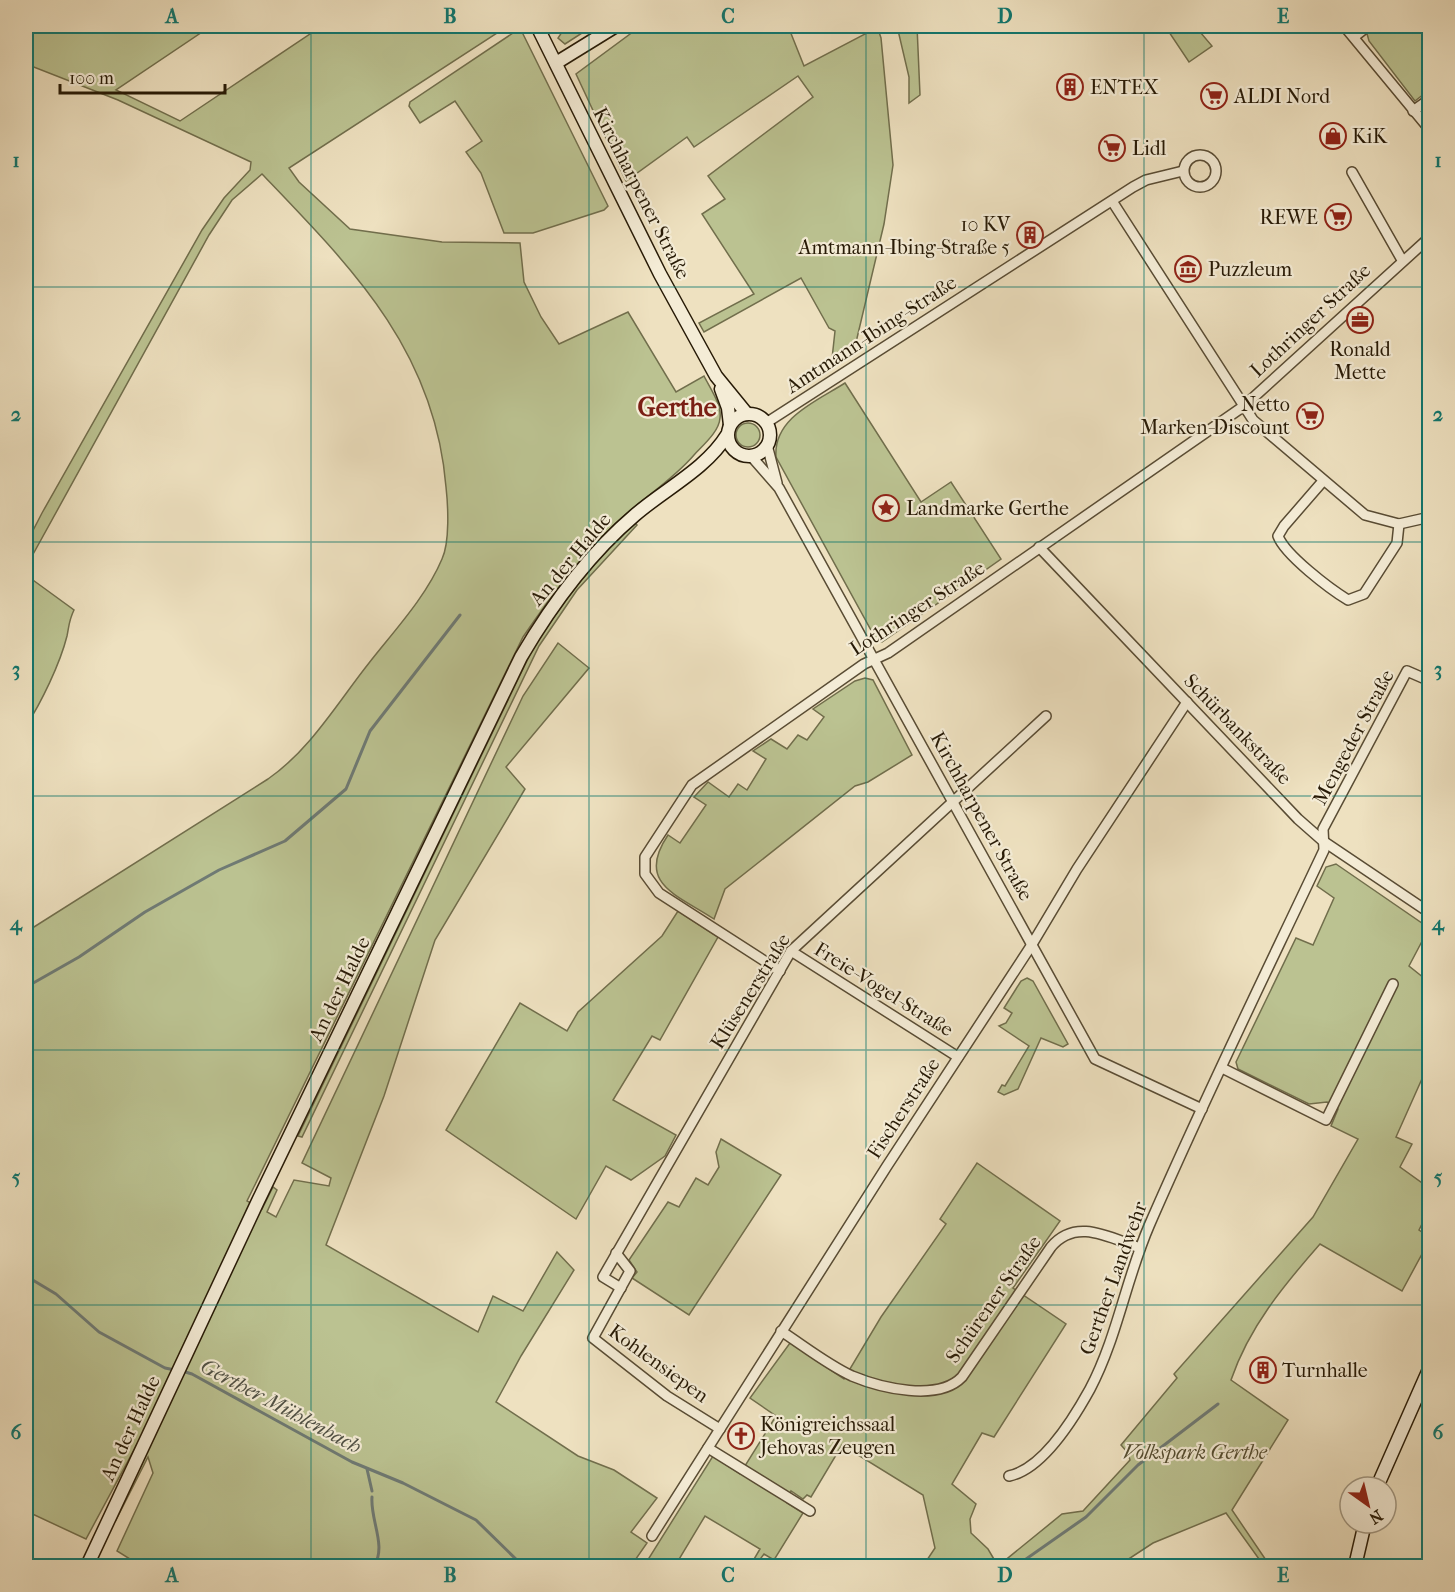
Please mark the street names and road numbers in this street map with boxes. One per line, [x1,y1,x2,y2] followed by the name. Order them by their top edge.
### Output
[588,104,695,283] street label: Kirchharpener Straße
[1245,259,1375,382] street label: Lothringer Straße
[781,271,961,399] street label: Amtmann-Ibing-Straße
[524,508,616,611] street label: An der Halde
[846,556,989,661] street label: Lothringer Straße
[1308,666,1399,809] street label: Mengeder Straße
[1179,669,1296,789] street label: Schürbankstraße
[926,728,1038,905] street label: Kirchharpener Straße
[706,929,795,1053] street label: Klüsenerstraße
[304,933,375,1046] street label: An der Halde
[810,938,957,1041] street label: Freie-Vogel-Straße
[862,1054,945,1163] street label: Fischerstraße
[1075,1198,1152,1358] street label: Gerther Landwehr
[941,1231,1046,1367] street label: Schürener Straße
[604,1320,713,1408] street label: Kohlensiepen
[96,1372,165,1486] street label: An der Halde

